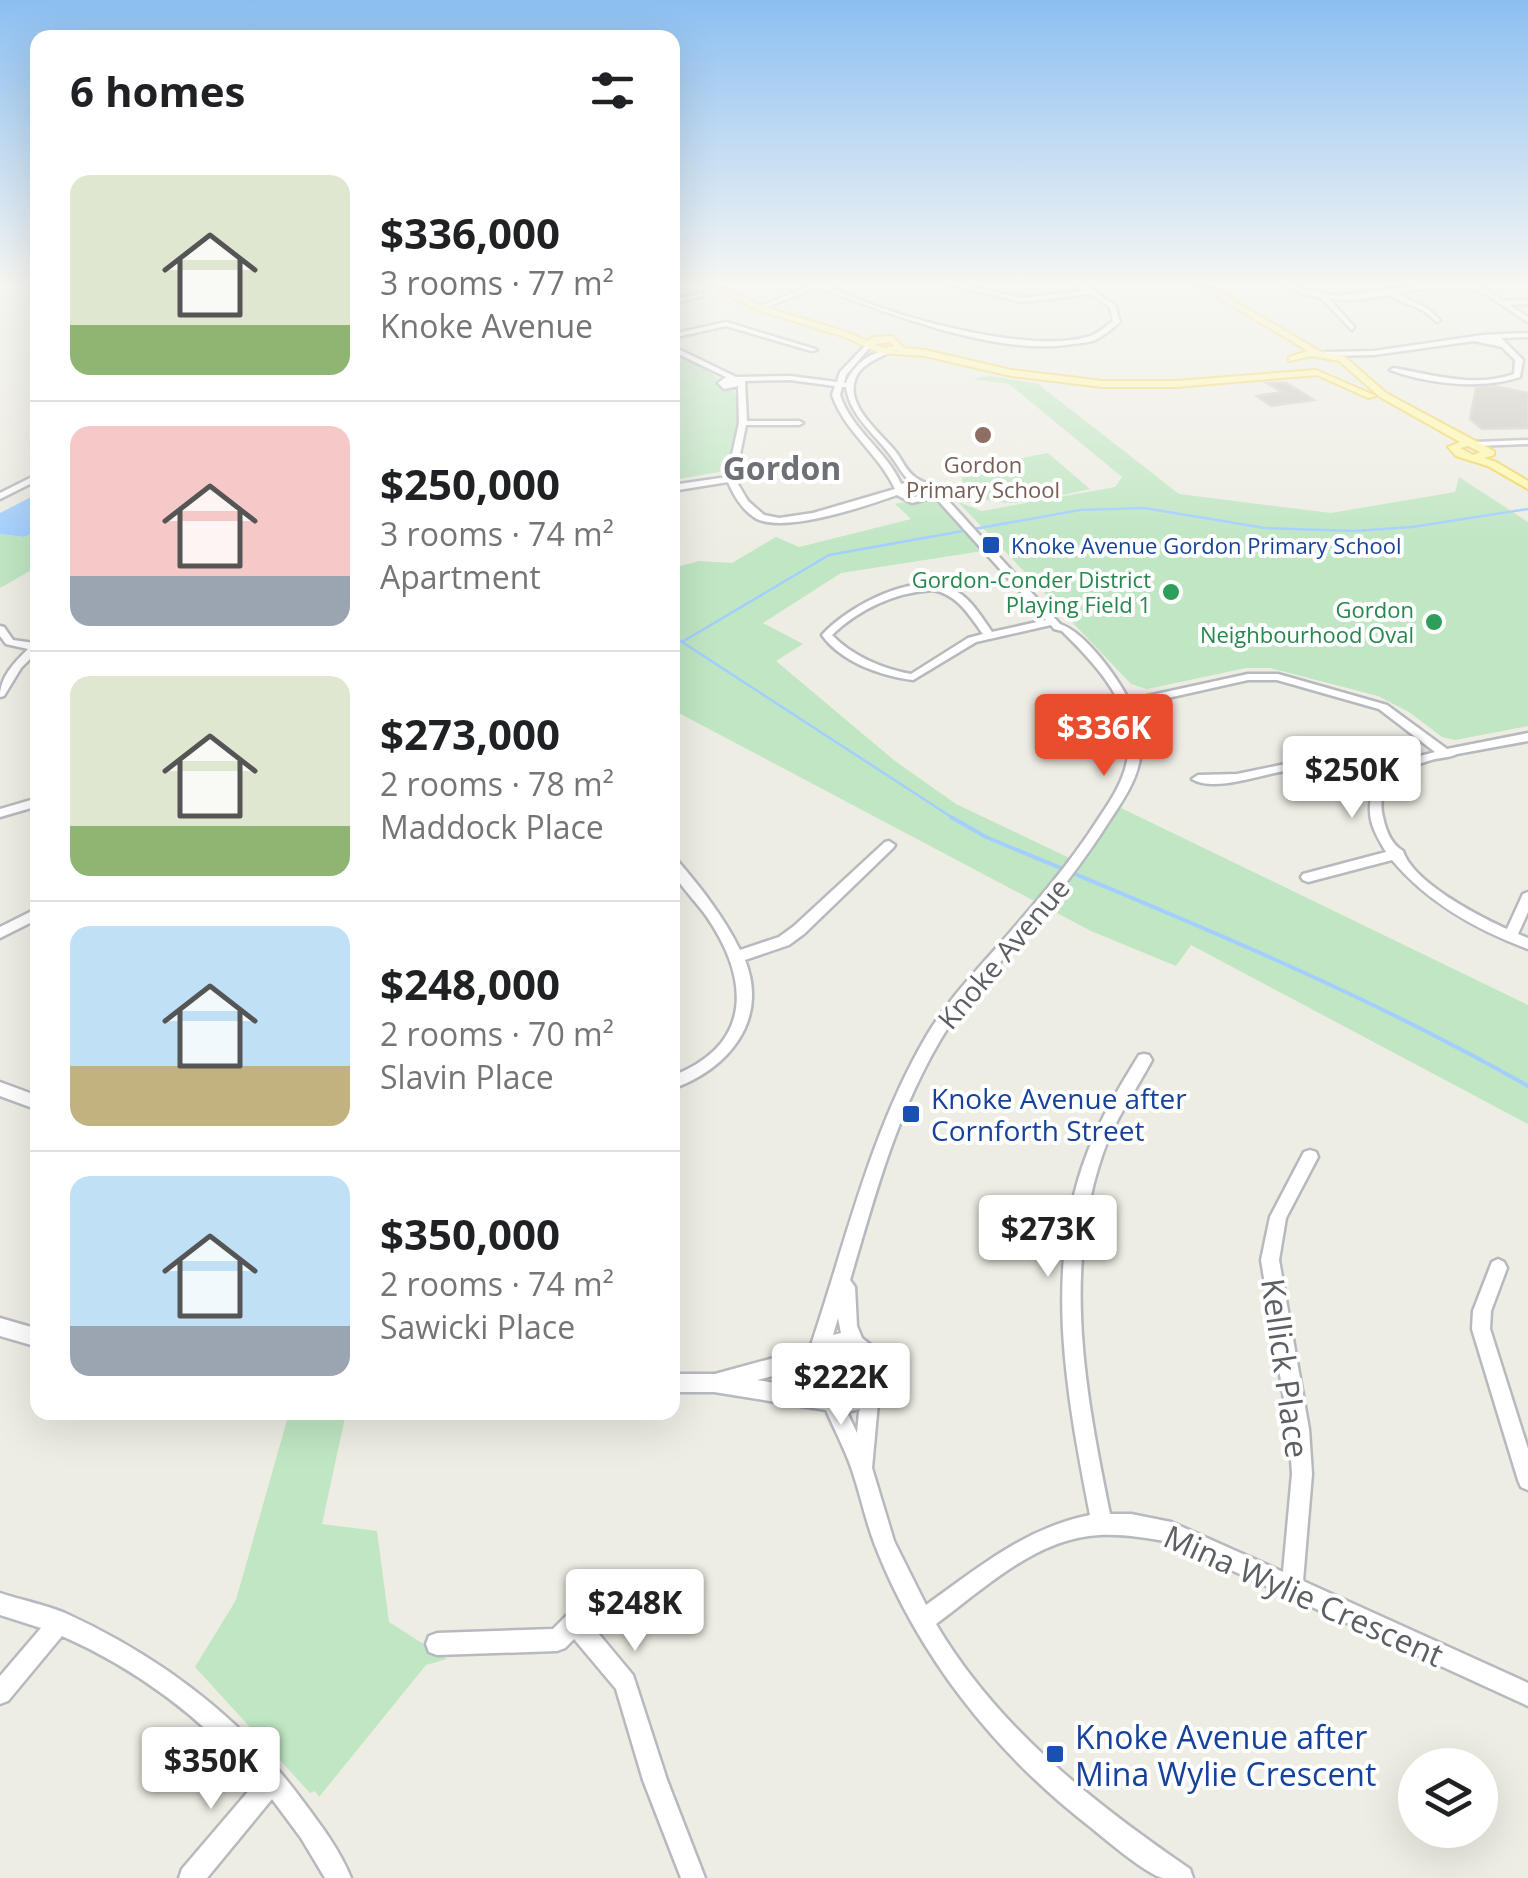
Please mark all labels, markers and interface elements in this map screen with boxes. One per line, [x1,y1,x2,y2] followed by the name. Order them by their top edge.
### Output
[70,62,245,119] text: 6 homes
[585,63,640,118] icon: filters
[380,204,560,261] text: $336,000
[150,215,270,335] icon: home
[380,261,614,304] text: 3 rooms · 77 m²
[380,304,593,347] text: Knoke Avenue
[972,424,994,446] marker: Gordon Primary School
[723,446,841,489] district label: Gordon
[906,449,1060,504] place label: Gordon Primary School
[380,455,560,512] text: $250,000
[150,466,270,586] icon: home
[380,512,614,555] text: 3 rooms · 74 m²
[1011,530,1401,560] place label: Knoke Avenue Gordon Primary School
[980,534,1002,556] marker: Knoke Avenue Gordon Primary School
[380,555,541,598] text: Apartment
[912,564,1151,619] place label: Gordon-Conder District Playing Field 1
[1160,581,1182,603] marker: Gordon-Conder District Playing Field 1
[1200,594,1414,649] place label: Gordon Neighbourhood Oval
[1423,611,1445,633] marker: Gordon Neighbourhood Oval
[1034,694,1174,779] pin: $336K
[380,705,560,762] text: $273,000
[1057,705,1151,748] text: $336K
[150,716,270,836] icon: home
[1282,736,1422,821] pin: $250K
[1305,747,1399,790] text: $250K
[380,762,614,805] text: 2 rooms · 78 m²
[380,805,604,848] text: Maddock Place
[929,869,1077,1037] street label: Knoke Avenue
[380,955,560,1012] text: $248,000
[150,966,270,1086] icon: home
[380,1012,614,1055] text: 2 rooms · 70 m²
[380,1055,554,1098] text: Slavin Place
[931,1079,1187,1149] place label: Knoke Avenue after Cornforth Street
[900,1103,922,1125] marker: Knoke Avenue after Cornforth Street
[978,1195,1118,1280] pin: $273K
[380,1205,560,1262] text: $350,000
[1001,1206,1095,1249] text: $273K
[150,1216,270,1336] icon: home
[380,1262,614,1305] text: 2 rooms · 74 m²
[1252,1276,1320,1460] street label: Kellick Place
[380,1305,575,1348] text: Sawicki Place
[771,1343,911,1428] pin: $222K
[794,1354,888,1397] text: $222K
[1158,1514,1450,1676] street label: Mina Wylie Crescent
[565,1569,705,1654] pin: $248K
[588,1580,682,1623] text: $248K
[1075,1715,1376,1795] place label: Knoke Avenue after Mina Wylie Crescent
[141,1727,281,1812] pin: $350K
[164,1738,258,1781] text: $350K
[1044,1743,1066,1765] marker: Knoke Avenue after Mina Wylie Crescent
[1398,1748,1498,1848] map controls
[1398,1748,1498,1848] button: layers

